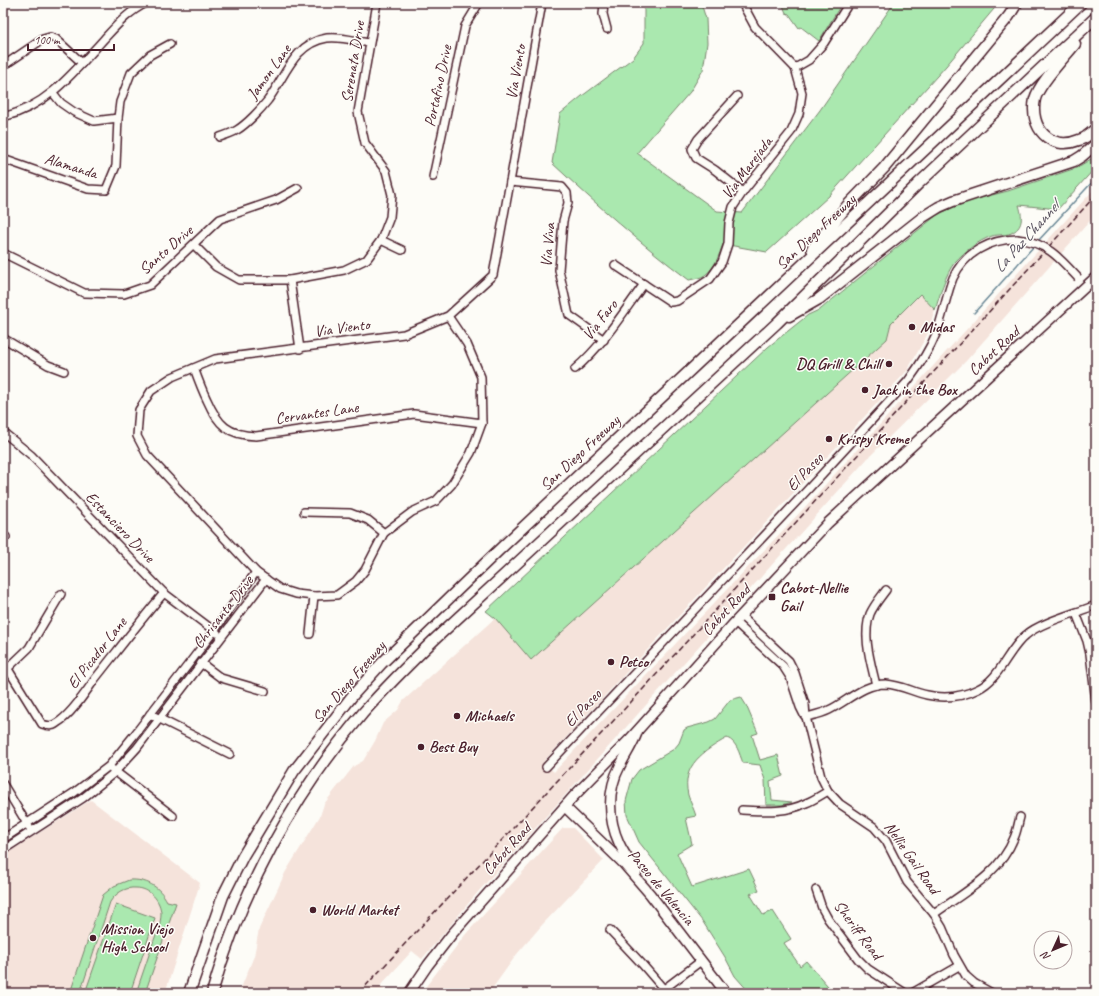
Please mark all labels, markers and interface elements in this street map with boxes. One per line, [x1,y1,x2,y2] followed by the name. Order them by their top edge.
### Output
[337,18,370,104] street label: Serenata Drive
[28,26,114,52] scale bar
[34,32,61,48] text: 100 m
[242,39,297,104] street label: Jamon Lane
[501,41,531,101] street label: Via Viento
[420,42,457,129] street label: Portafino Drive
[717,132,778,203] street label: Via Marejada
[42,149,101,184] street label: Alamanda
[772,189,861,274] street label: San Diego Freeway
[989,192,1068,277] water label: La Paz Channel
[135,220,198,279] street label: Santo Drive
[536,221,560,268] street label: Via Viva
[578,295,623,344] street label: Via Faro
[313,314,373,342] street label: Via Viento
[920,317,956,337] place label: Midas
[964,320,1026,380] street label: Cabot Road
[907,322,917,332] marker: Midas
[796,354,884,374] place label: DQ Grill & Chill
[884,359,894,369] marker: DQ Grill & Chill
[872,380,958,400] place label: Jack in the Box
[860,385,870,395] marker: Jack in the Box
[274,397,361,429] street label: Cervantes Lane
[536,410,625,495] street label: San Diego Freeway
[837,429,910,449] place label: Krispy Kreme
[824,434,834,444] marker: Krispy Kreme
[782,448,829,495] street label: El Paseo
[81,487,160,568] street label: Estanciero Drive
[188,570,259,653] street label: Chrisanta Drive
[697,578,757,640] street label: Cabot Road
[780,578,850,616] place label: Cabot-Nellie Gail
[767,592,777,602] marker: Cabot-Nellie Gail
[63,612,132,693] street label: El Picador Lane
[308,636,391,727] street label: San Diego Freeway
[619,652,651,672] place label: Petco
[606,657,616,667] marker: Petco
[560,684,607,731] street label: El Paseo
[465,706,515,726] place label: Michaels
[452,711,462,721] marker: Michaels
[429,737,479,757] place label: Best Buy
[416,742,426,752] marker: Best Buy
[478,817,537,879] street label: Cabot Road
[880,818,946,900] street label: Nellie Gail Road
[623,845,700,930] street label: Paseo de Valencia
[829,897,888,966] street label: Sheriff Road
[321,900,401,920] place label: World Market
[308,905,318,915] marker: World Market
[101,919,174,957] place label: Mission Viejo High School
[1033,930,1073,970] north arrow
[88,933,98,943] marker: Mission Viejo High School
[1037,948,1053,964] text: N

